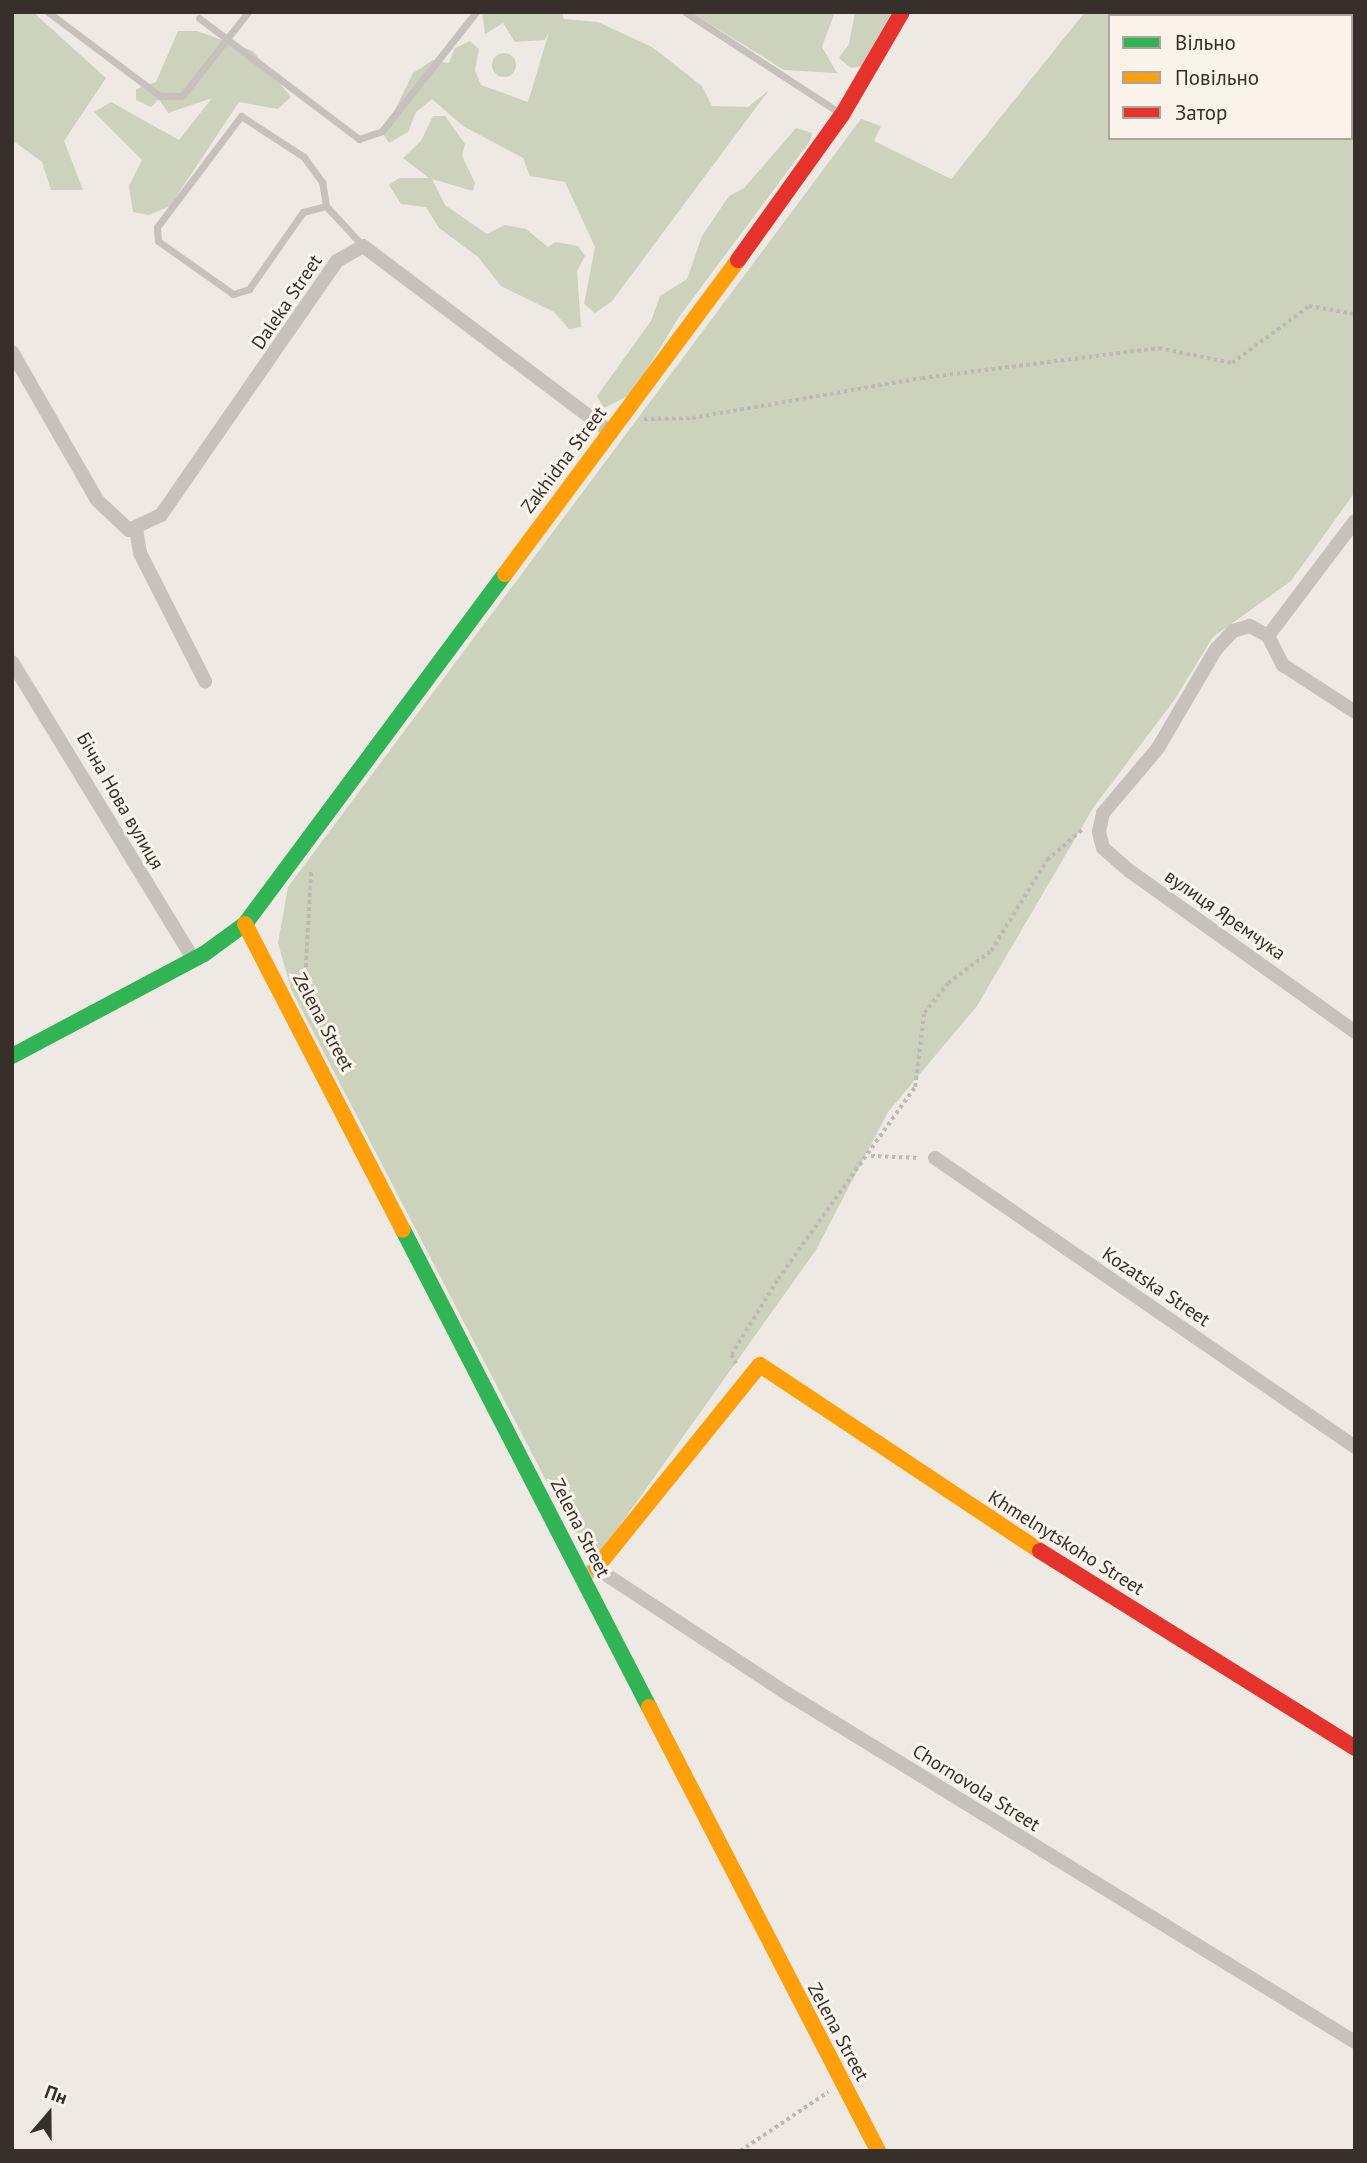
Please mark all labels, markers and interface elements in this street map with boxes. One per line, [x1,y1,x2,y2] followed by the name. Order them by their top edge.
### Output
[1108,14,1353,140] legend
[1175,29,1236,56] text: Вільно
[1175,64,1259,91] text: Повільно
[1175,99,1227,126] text: Затор
[247,250,327,354] street label: Daleka Street
[517,402,611,518] street label: Zakhidna Street
[72,729,168,873] street label: Бічна Нова вулиця
[1160,865,1290,965] street label: вулиця Яремчука
[288,969,358,1075] street label: Zelena Street
[1098,1243,1214,1331] street label: Kozatska Street
[545,1475,615,1581] street label: Zelena Street
[984,1486,1148,1600] street label: Khmelnytskoho Street
[908,1740,1044,1836] street label: Chornovola Street
[803,1979,873,2085] street label: Zelena Street
[14,2079,84,2149] north arrow
[42,2079,71,2109] text: Пн

